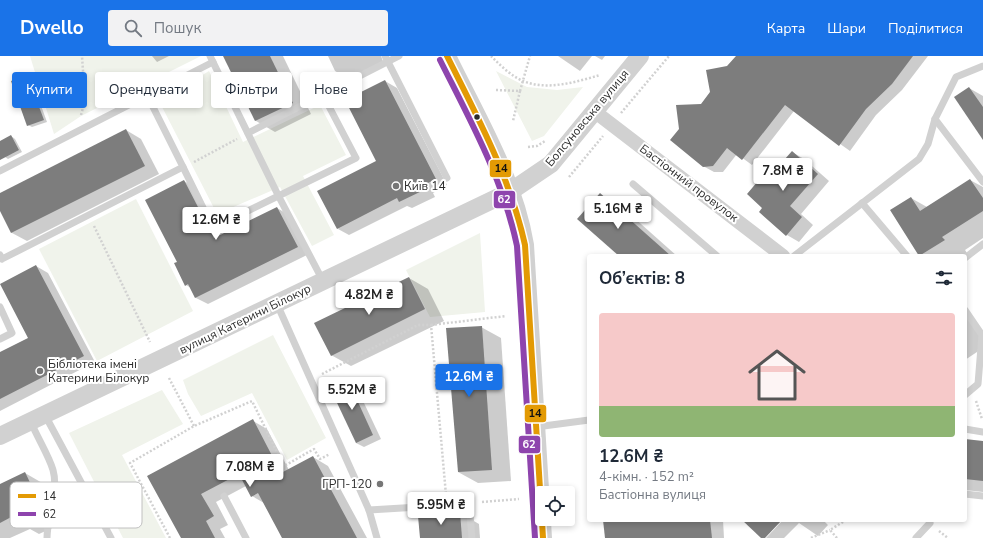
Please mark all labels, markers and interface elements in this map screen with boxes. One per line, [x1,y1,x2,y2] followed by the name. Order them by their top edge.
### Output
[108,10,388,46] search box
[20,15,84,41] text: Dwello
[122,17,144,39] icon: search
[154,18,201,38] text: Пошук
[767,19,805,38] text: Карта
[827,19,866,38] text: Шари
[888,19,963,38] text: Поділитися
[542,66,632,170] street label: Болсуновська вулиця
[12,72,87,108] chip: Купити
[95,72,203,108] chip: Орендувати
[211,72,292,108] chip: Фільтри
[300,72,362,108] chip: Нове
[472,112,482,122] unlabelled marker
[636,141,742,226] street label: Бастіонний провулок
[750,158,816,192] pin: 7.8M ₴
[489,159,512,178] line badge: 14
[494,161,508,176] text: 14
[762,162,804,180] text: 7.8M ₴
[404,178,446,194] place label: Київ 14
[391,181,401,191] marker: Київ 14
[493,190,516,209] line badge: 62
[497,192,511,207] text: 62
[581,196,655,230] pin: 5.16M ₴
[593,200,643,218] text: 5.16M ₴
[179,207,253,241] pin: 12.6M ₴
[191,211,241,229] text: 12.6M ₴
[599,267,685,290] text: Об’єктів: 8
[933,267,955,289] icon: filters
[177,280,313,358] street label: вулиця Катерини Білокур
[332,282,406,316] pin: 4.82M ₴
[344,286,394,304] text: 4.82M ₴
[741,339,813,411] icon: home
[48,356,149,386] place label: Бібліотека імені Катерини Білокур
[432,364,506,398] pin: 12.6M ₴
[35,366,45,376] marker: Бібліотека імені Катерини Білокур
[444,368,494,386] text: 12.6M ₴
[315,377,389,411] pin: 5.52M ₴
[327,381,377,399] text: 5.52M ₴
[524,404,547,423] line badge: 14
[528,406,542,421] text: 14
[518,435,541,454] line badge: 62
[522,437,536,452] text: 62
[599,445,663,468] text: 12.6M ₴
[213,454,287,488] pin: 7.08M ₴
[225,458,275,476] text: 7.08M ₴
[599,468,694,486] text: 4-кімн. · 152 m²
[322,476,372,492] place label: ГРП-120
[375,479,385,489] marker: ГРП-120
[10,482,142,528] legend
[535,486,575,526] map controls
[535,486,575,526] button: locate
[599,486,706,504] text: Бастіонна вулиця
[43,489,57,504] text: 14
[404,492,478,526] pin: 5.95M ₴
[416,496,466,514] text: 5.95M ₴
[43,507,56,522] text: 62

